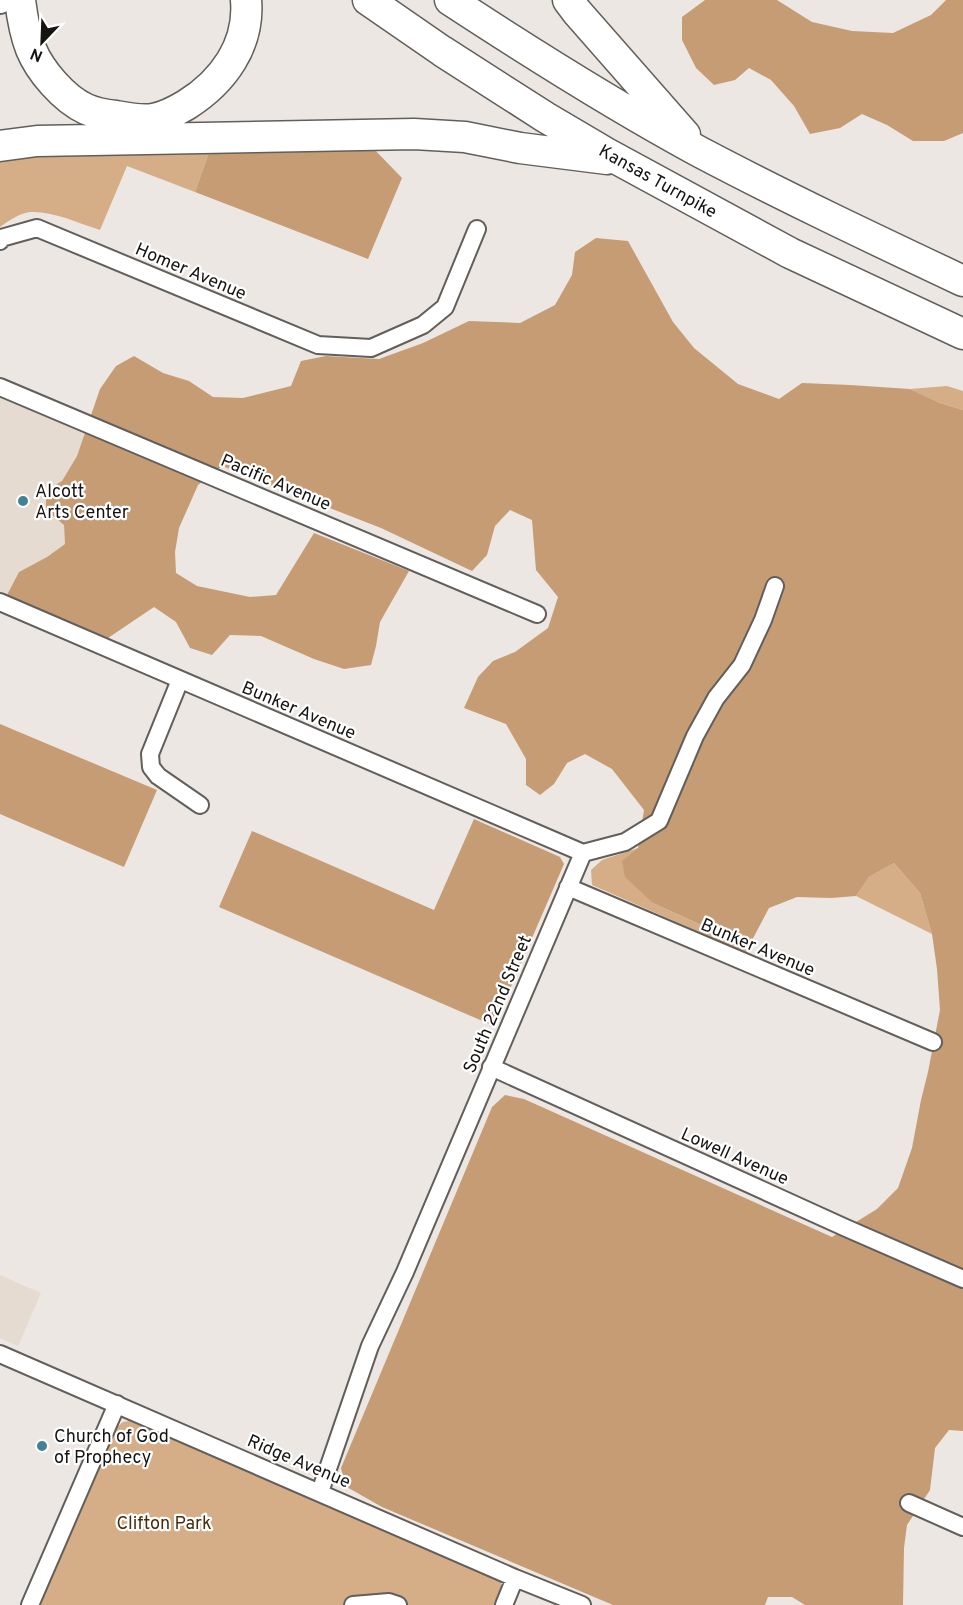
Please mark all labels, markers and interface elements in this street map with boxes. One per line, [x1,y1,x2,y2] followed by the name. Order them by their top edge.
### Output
[12,12,72,72] north arrow
[28,43,46,65] text: N
[594,140,721,224] street label: Kansas Turnpike
[131,239,250,306] street label: Homer Avenue
[217,450,334,517] street label: Pacific Avenue
[35,481,129,525] place label: Alcott Arts Center
[16,494,30,508] marker: Alcott Arts Center
[238,677,359,746] street label: Bunker Avenue
[697,914,818,983] street label: Bunker Avenue
[459,932,538,1077] street label: South 22nd Street
[677,1123,792,1191] street label: Lowell Avenue
[54,1426,169,1470] place label: Church of God of Prophecy
[243,1430,354,1494] street label: Ridge Avenue
[35,1439,49,1453] marker: Church of God of Prophecy
[116,1513,212,1536] park label: Clifton Park

